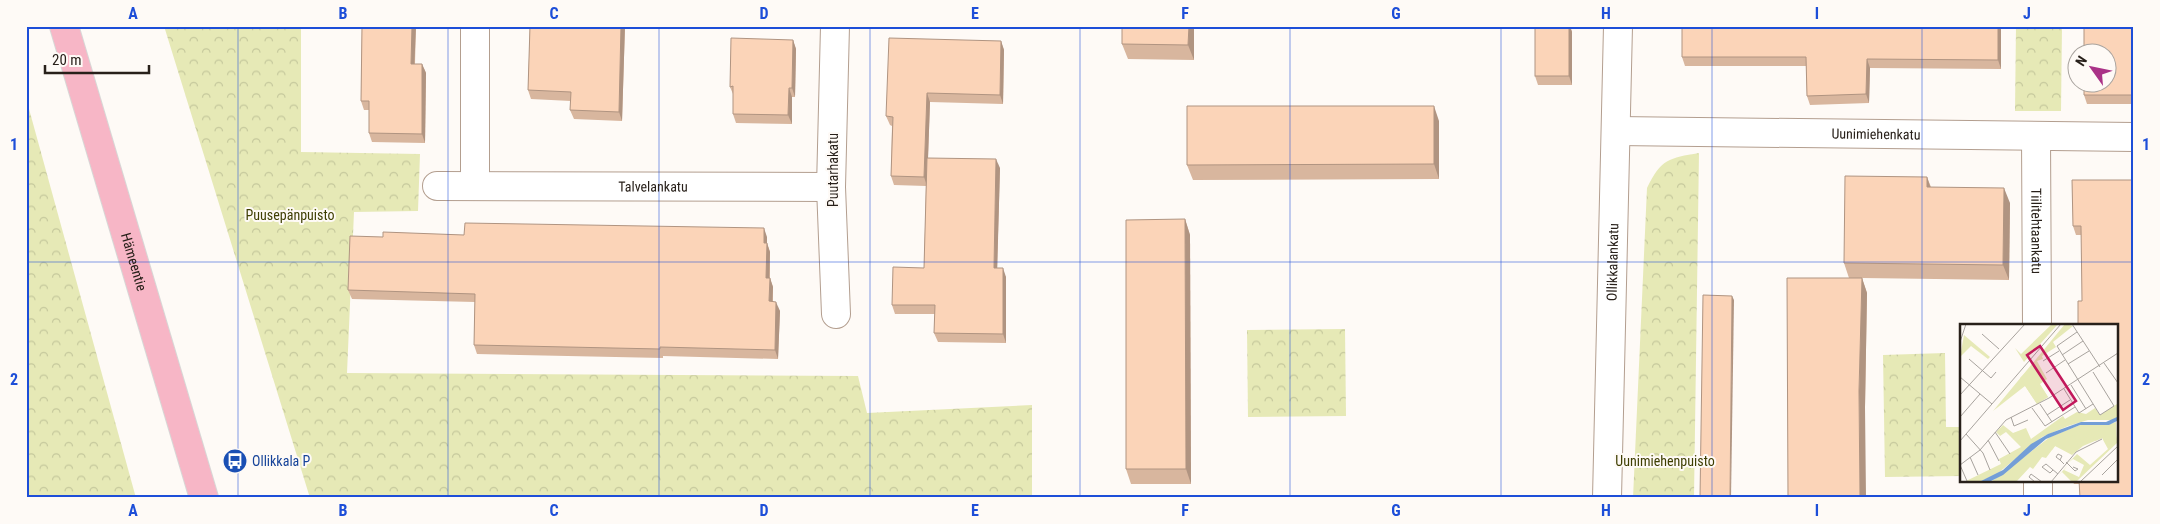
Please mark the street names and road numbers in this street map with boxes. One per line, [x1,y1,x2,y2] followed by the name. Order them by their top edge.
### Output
[1831,125,1921,143] street label: Uunimiehenkatu
[825,133,841,207] street label: Puutarhakatu
[618,178,688,195] street label: Talvelankatu
[2028,188,2045,274] street label: Tiilitehtaankatu
[1604,223,1621,301] street label: Ollikkalankatu
[118,231,150,293] street label: Hämeentie

